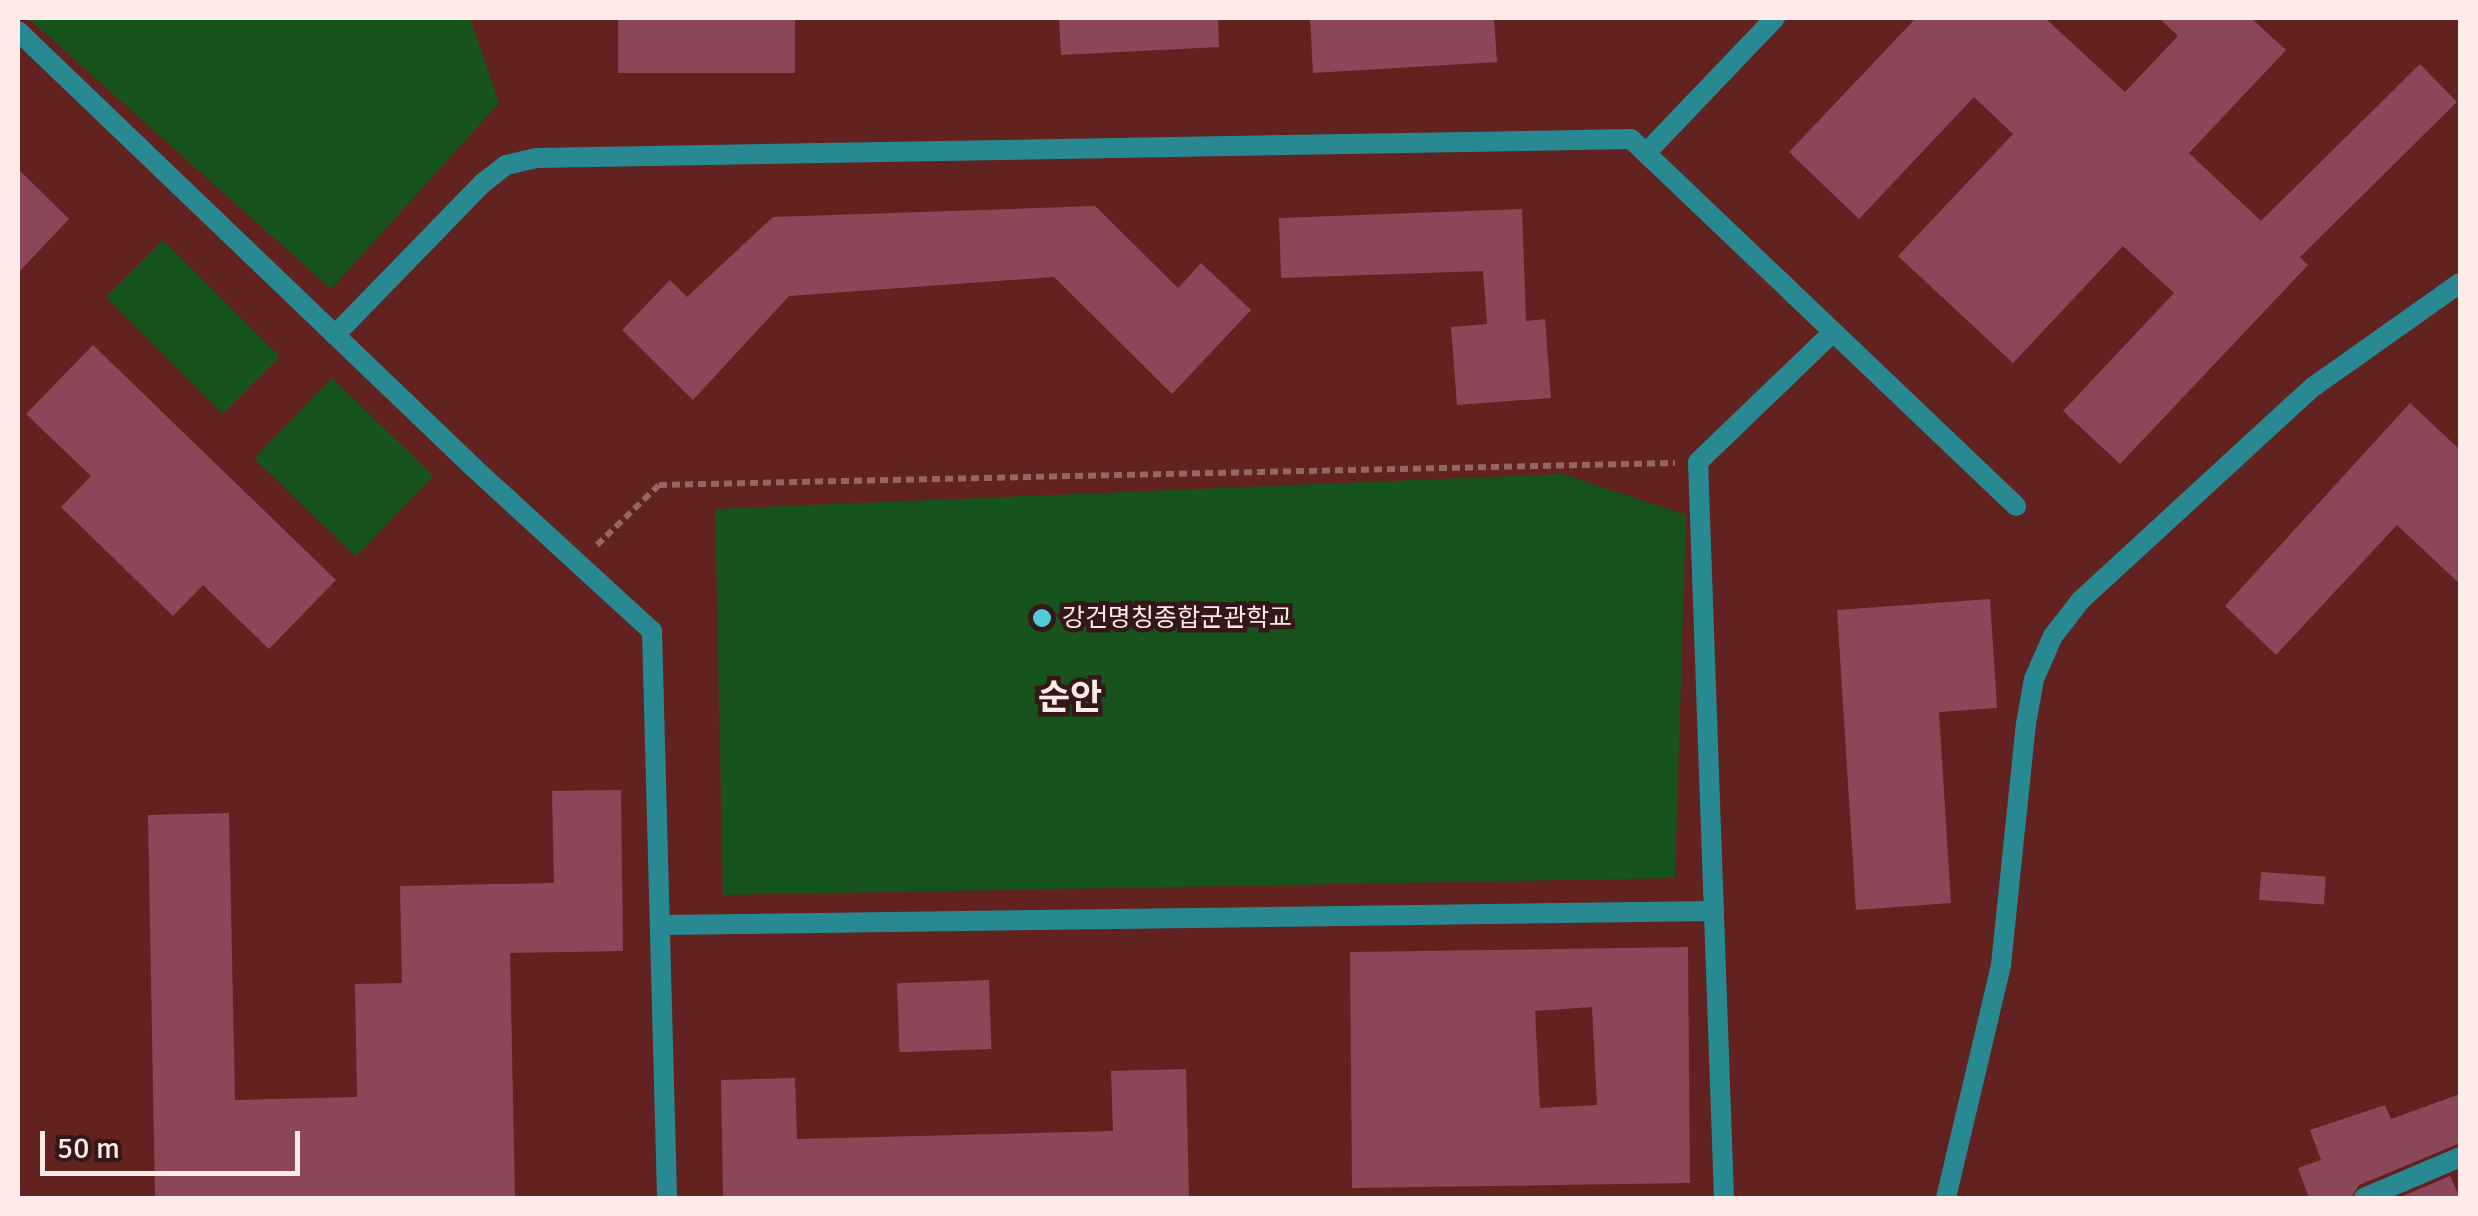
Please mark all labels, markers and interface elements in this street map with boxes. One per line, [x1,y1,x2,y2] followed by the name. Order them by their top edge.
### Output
[1062,603,1292,633] place label: 강건명칭종합군관학교
[1031,607,1053,629] marker: 강건명칭종합군관학교
[1038,677,1102,719] district label: 순안
[45,1111,305,1173] scale bar
[57,1130,120,1167] text: 50 m

